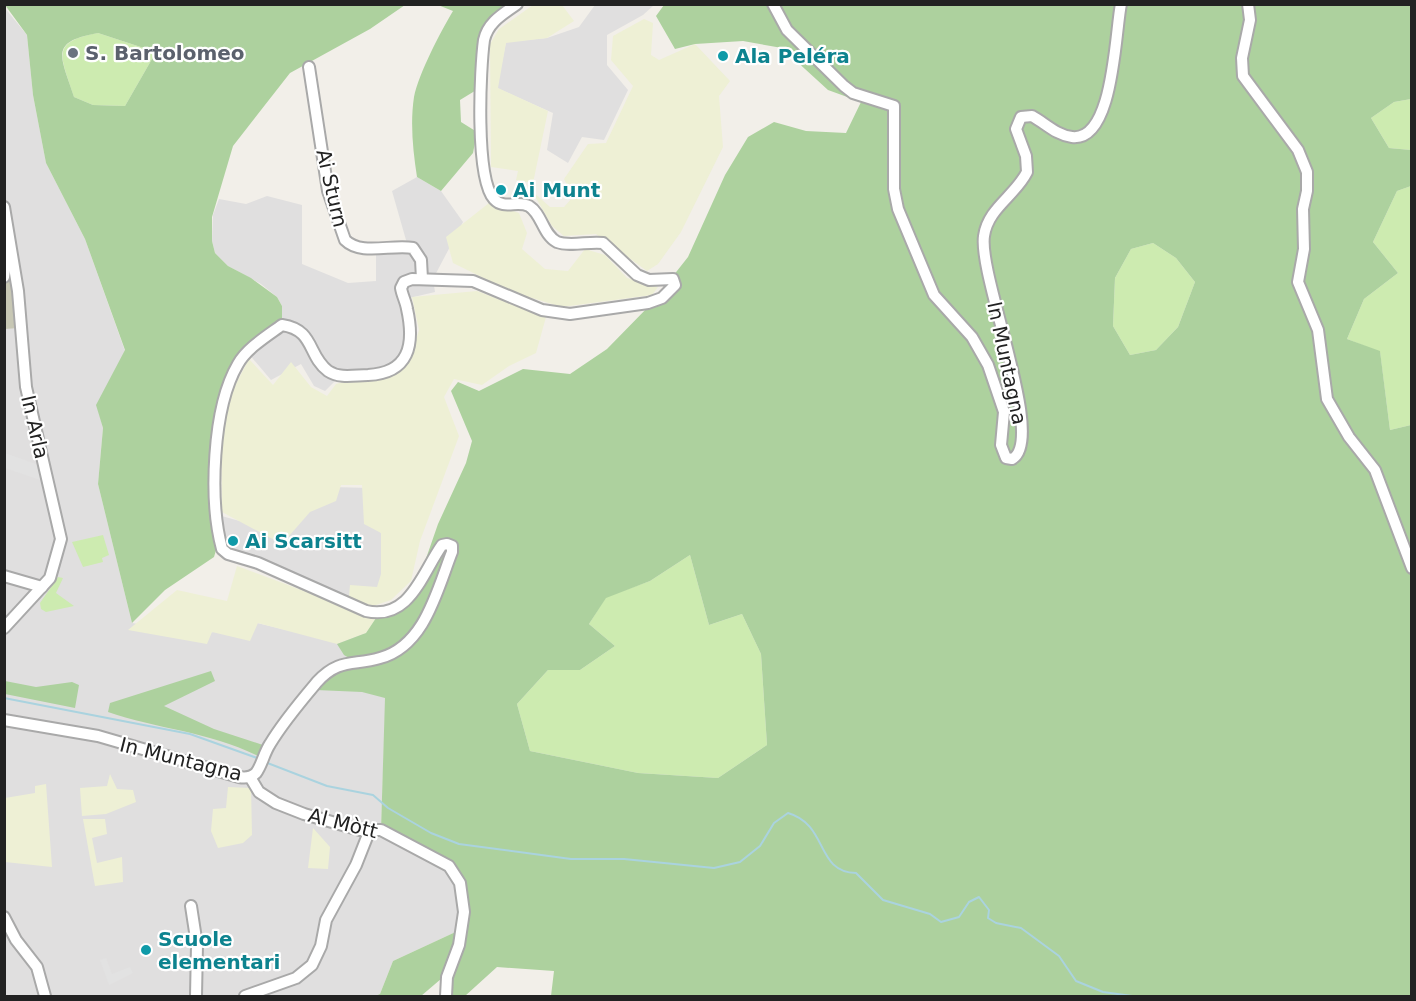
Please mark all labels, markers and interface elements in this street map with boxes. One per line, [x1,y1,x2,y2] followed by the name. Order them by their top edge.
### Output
[85,41,245,65] place label: S. Bartolomeo
[735,44,850,68] place label: Ala Peléra
[66,46,80,60] marker: S. Bartolomeo
[716,49,730,63] marker: Ala Peléra
[311,147,353,229] street label: Ai Sturn
[513,178,601,202] place label: Ai Munt
[494,183,508,197] marker: Ai Munt
[982,299,1032,427] street label: In Muntagna
[16,393,54,461] street label: In Arla
[245,529,362,553] place label: Ai Scarsitt
[226,534,240,548] marker: Ai Scarsitt
[117,732,245,786] street label: In Muntagna
[306,803,380,843] street label: Al Mòtt
[158,927,280,974] place label: Scuole elementari
[139,943,153,957] marker: Scuole elementari

